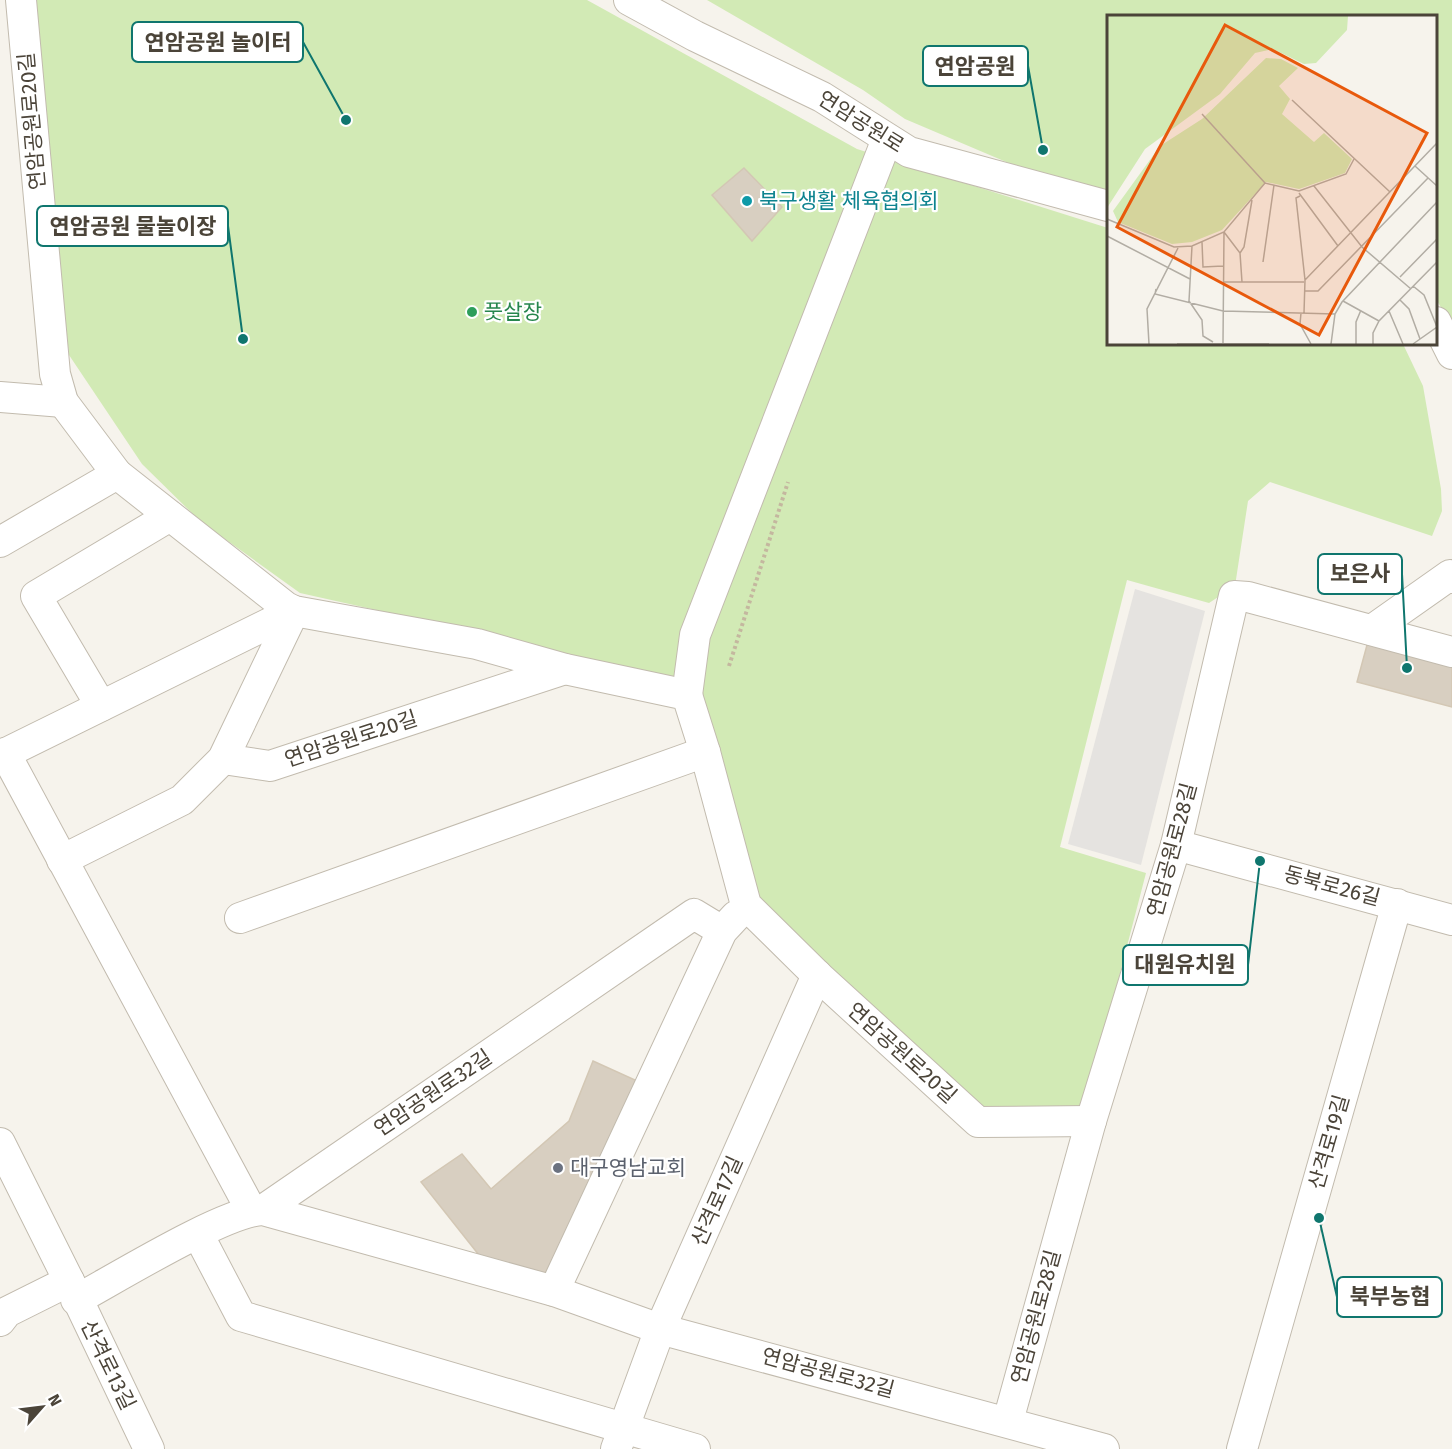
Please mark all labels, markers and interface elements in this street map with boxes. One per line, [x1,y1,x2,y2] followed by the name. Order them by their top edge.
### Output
[1107,15,1437,345] inset map
[132,22,303,62] callout: 연암공원 놀이터
[145,29,291,56] text: 연암공원 놀이터
[923,46,1028,86] callout: 연암공원
[13,51,51,191] street label: 연암공원로20길
[935,53,1015,80] text: 연암공원
[813,85,909,159] street label: 연암공원로
[759,188,938,214] place label: 북구생활 체육협의회
[740,194,754,208] marker: 북구생활 체육협의회
[37,206,228,246] callout: 연암공원 물놀이장
[49,213,217,240] text: 연암공원 물놀이장
[484,299,542,325] place label: 풋살장
[465,305,479,319] marker: 풋살장
[1318,554,1402,594] callout: 보은사
[1330,560,1390,587] text: 보은사
[281,705,421,773] street label: 연암공원로20길
[1142,780,1202,920] street label: 연암공원로28길
[1281,861,1383,911] street label: 동북로26길
[1123,945,1248,985] callout: 대원유치원
[1134,951,1236,978] text: 대원유치원
[842,997,962,1109] street label: 연암공원로20길
[369,1044,497,1142] street label: 연암공원로32길
[1303,1092,1355,1192] street label: 산격로19길
[686,1152,748,1250] street label: 산격로17길
[570,1155,686,1181] place label: 대구영남교회
[551,1161,565,1175] marker: 대구영남교회
[1006,1247,1066,1387] street label: 연암공원로28길
[1337,1277,1442,1317] callout: 북부농협
[1350,1283,1430,1310] text: 북부농협
[75,1316,141,1414] street label: 산격로13길
[759,1343,897,1403] street label: 연암공원로32길
[12,1377,72,1437] north arrow
[44,1391,66,1409] text: N

